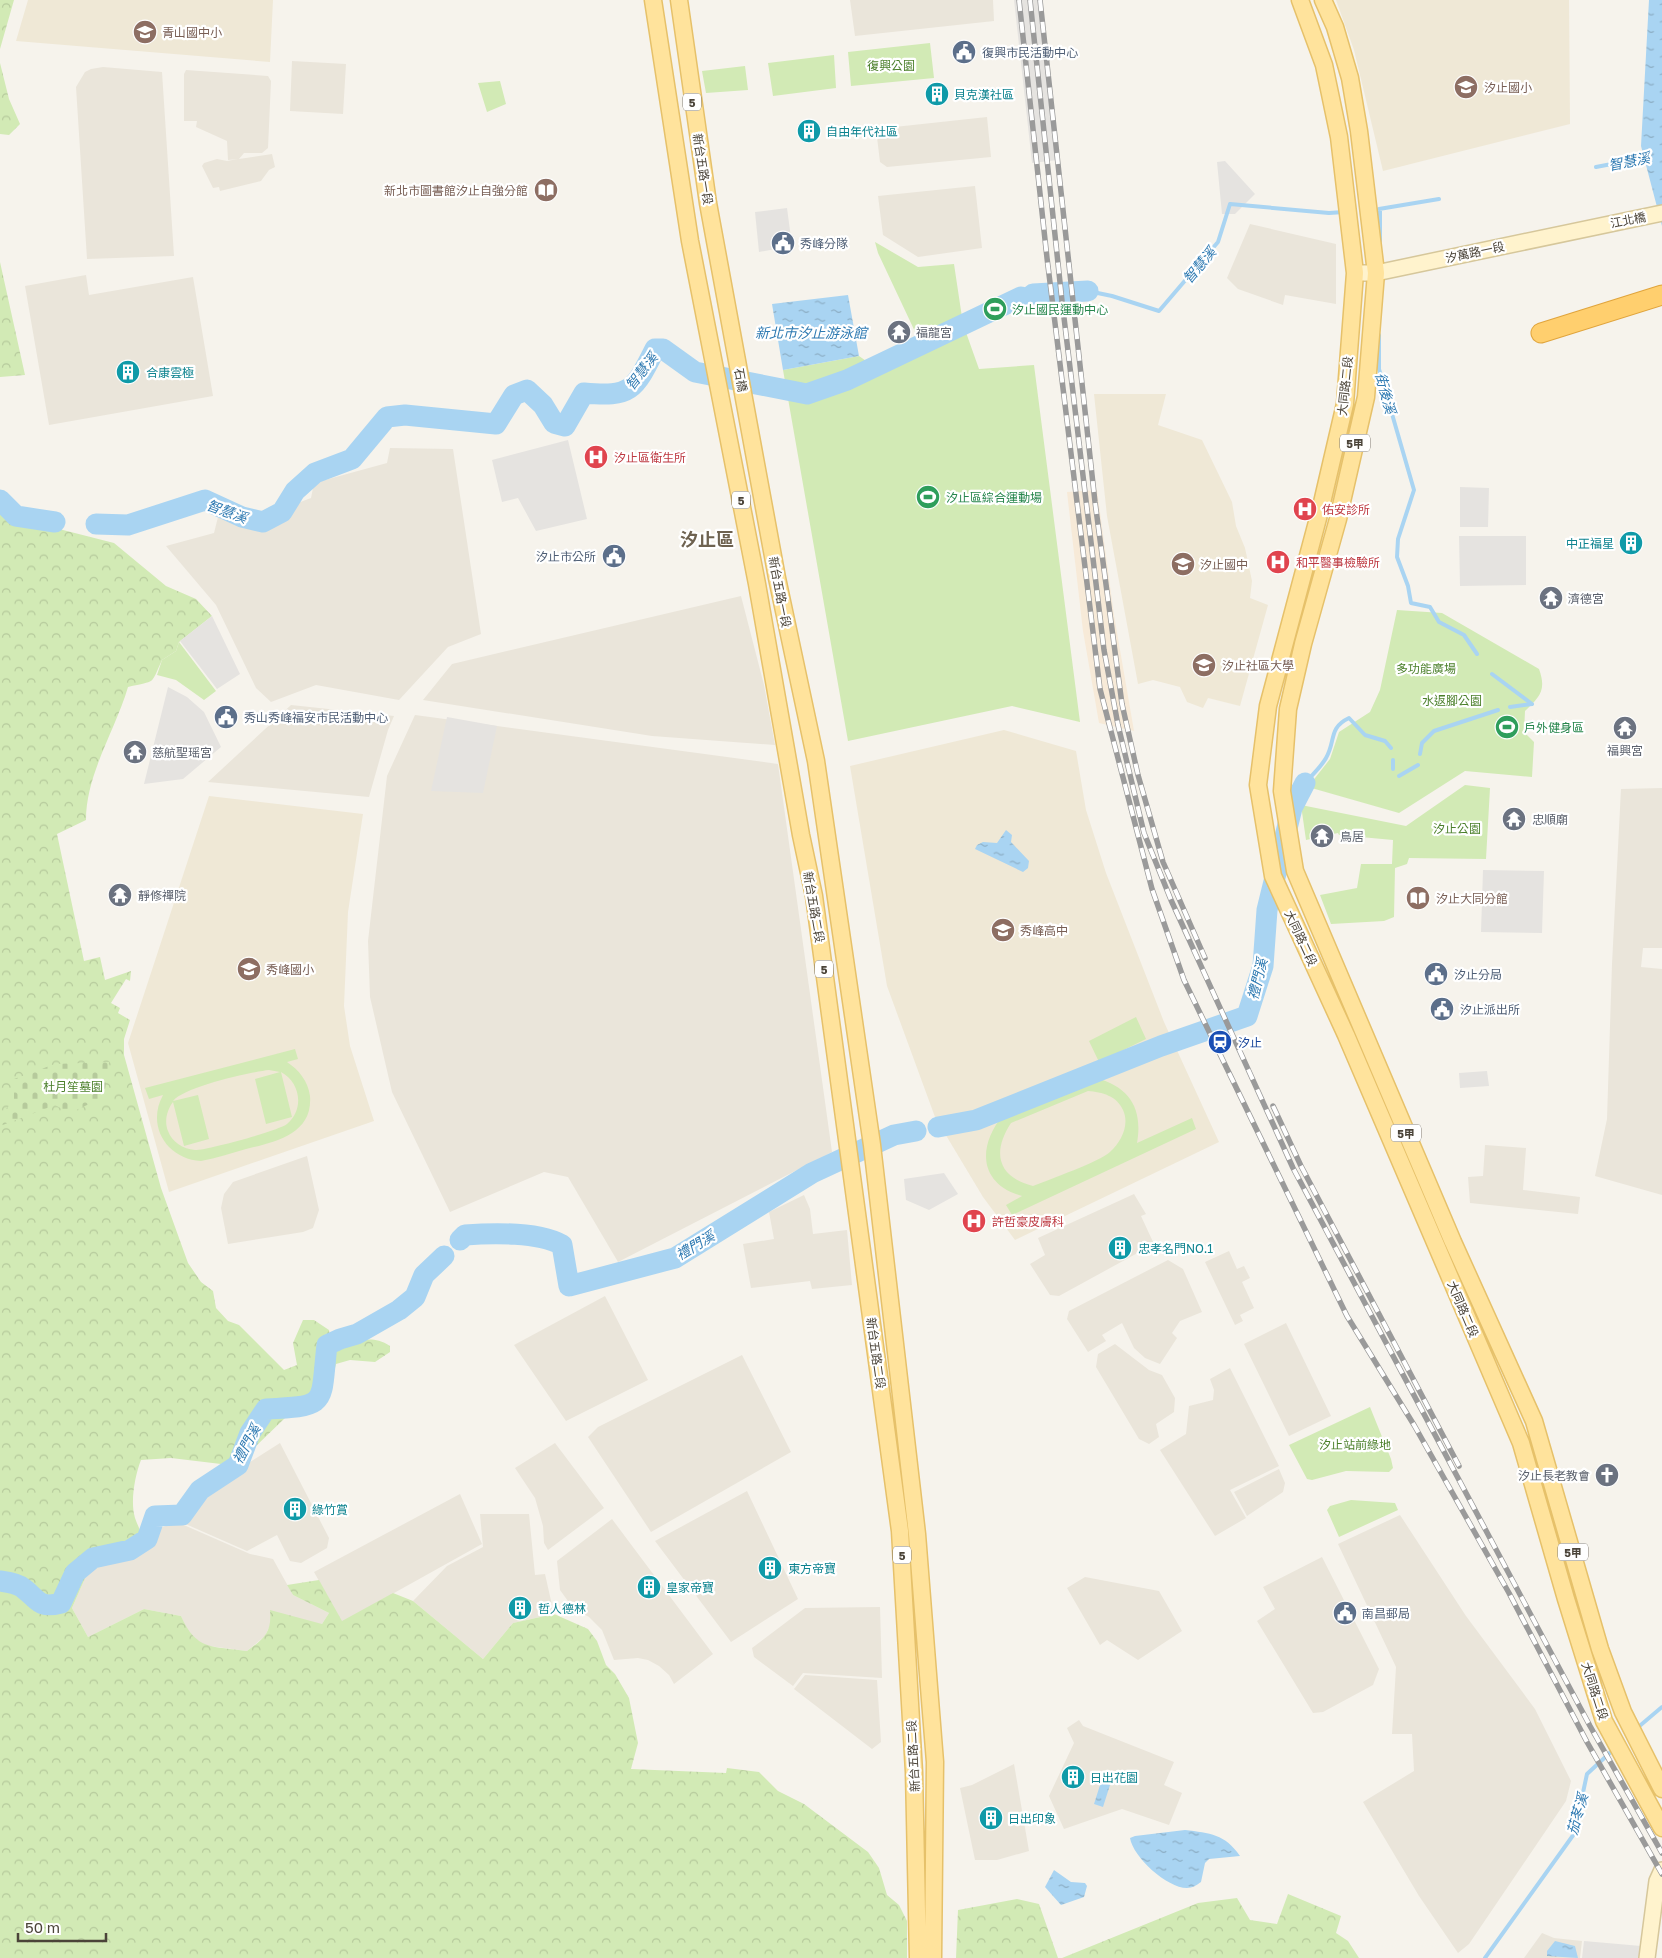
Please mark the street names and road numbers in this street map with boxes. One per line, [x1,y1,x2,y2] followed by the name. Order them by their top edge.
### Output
[683,94,701,110] road number: 5
[690,132,716,206] street label: 新台五路一段
[1609,209,1647,231] street label: 江北橋
[1444,238,1506,266] street label: 汐萬路一段
[1334,355,1356,417] street label: 大同路二段
[732,367,750,393] street label: 石橋
[1340,434,1370,452] road number: 5甲
[732,492,750,508] road number: 5
[766,555,794,629] street label: 新台五路一段
[800,870,828,944] street label: 新台五路二段
[1282,908,1320,968] street label: 大同路二段
[815,961,833,978] road number: 5
[1391,1124,1421,1142] road number: 5甲
[1444,1278,1482,1340] street label: 大同路二段
[864,1316,888,1390] street label: 新台五路二段
[1558,1544,1588,1560] road number: 5甲
[893,1546,911,1564] road number: 5
[1579,1660,1611,1722] street label: 大同路二段
[904,1720,922,1792] street label: 新台五路二段

